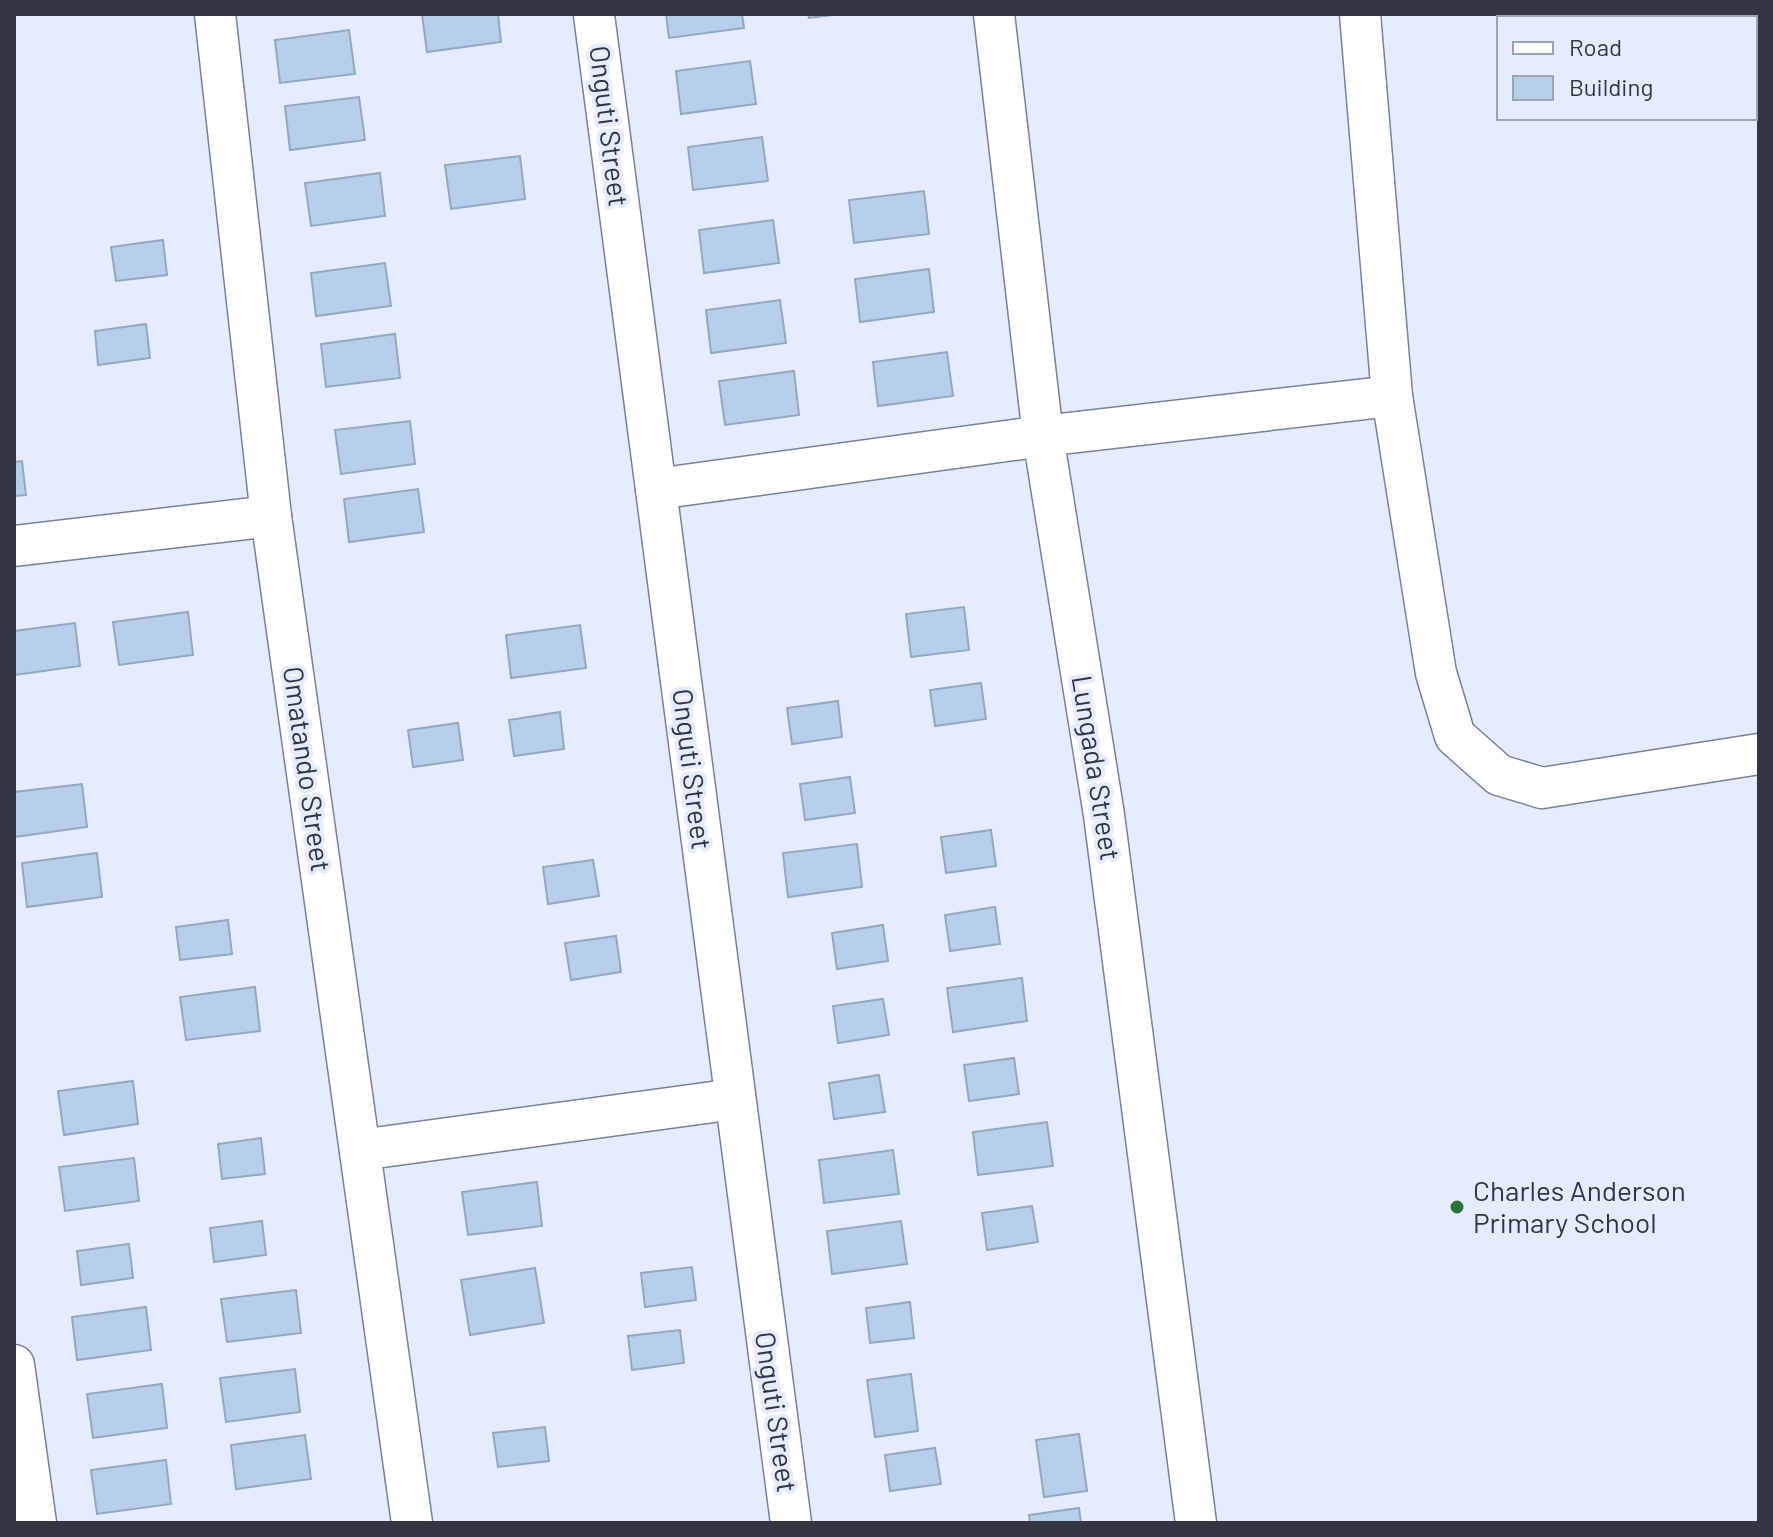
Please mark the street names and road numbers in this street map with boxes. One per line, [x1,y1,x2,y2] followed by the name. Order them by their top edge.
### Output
[583,43,637,208] street label: Onguti Street
[277,664,339,874] street label: Omatando Street
[1066,673,1128,863] street label: Lungada Street
[666,686,720,851] street label: Onguti Street
[749,1329,805,1494] street label: Onguti Street

